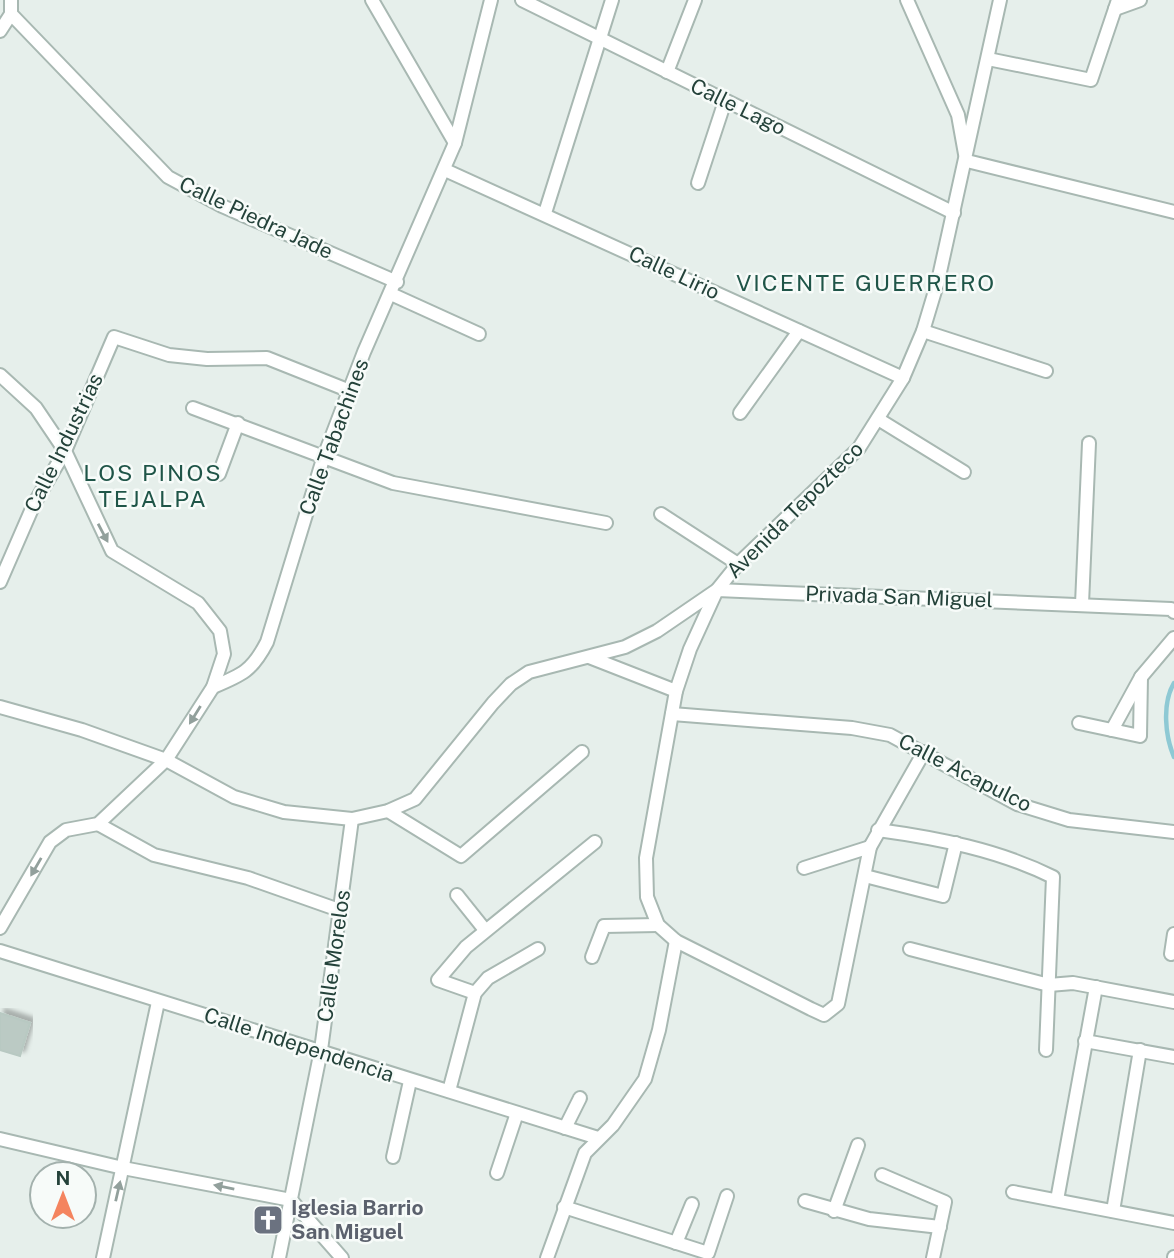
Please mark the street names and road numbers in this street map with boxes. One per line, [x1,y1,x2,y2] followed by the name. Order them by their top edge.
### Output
[687,73,790,140] street label: Calle Lago
[175,171,337,264] street label: Calle Piedra Jade
[625,241,724,304] street label: Calle Lirio
[294,355,373,519] street label: Calle Tabachines
[19,369,108,516] street label: Calle Industrias
[721,436,868,583] street label: Avenida Tepozteco
[805,581,993,612] street label: Privada San Miguel
[894,728,1036,817] street label: Calle Acapulco
[312,888,355,1024] street label: Calle Morelos
[201,1002,397,1087] street label: Calle Independencia

